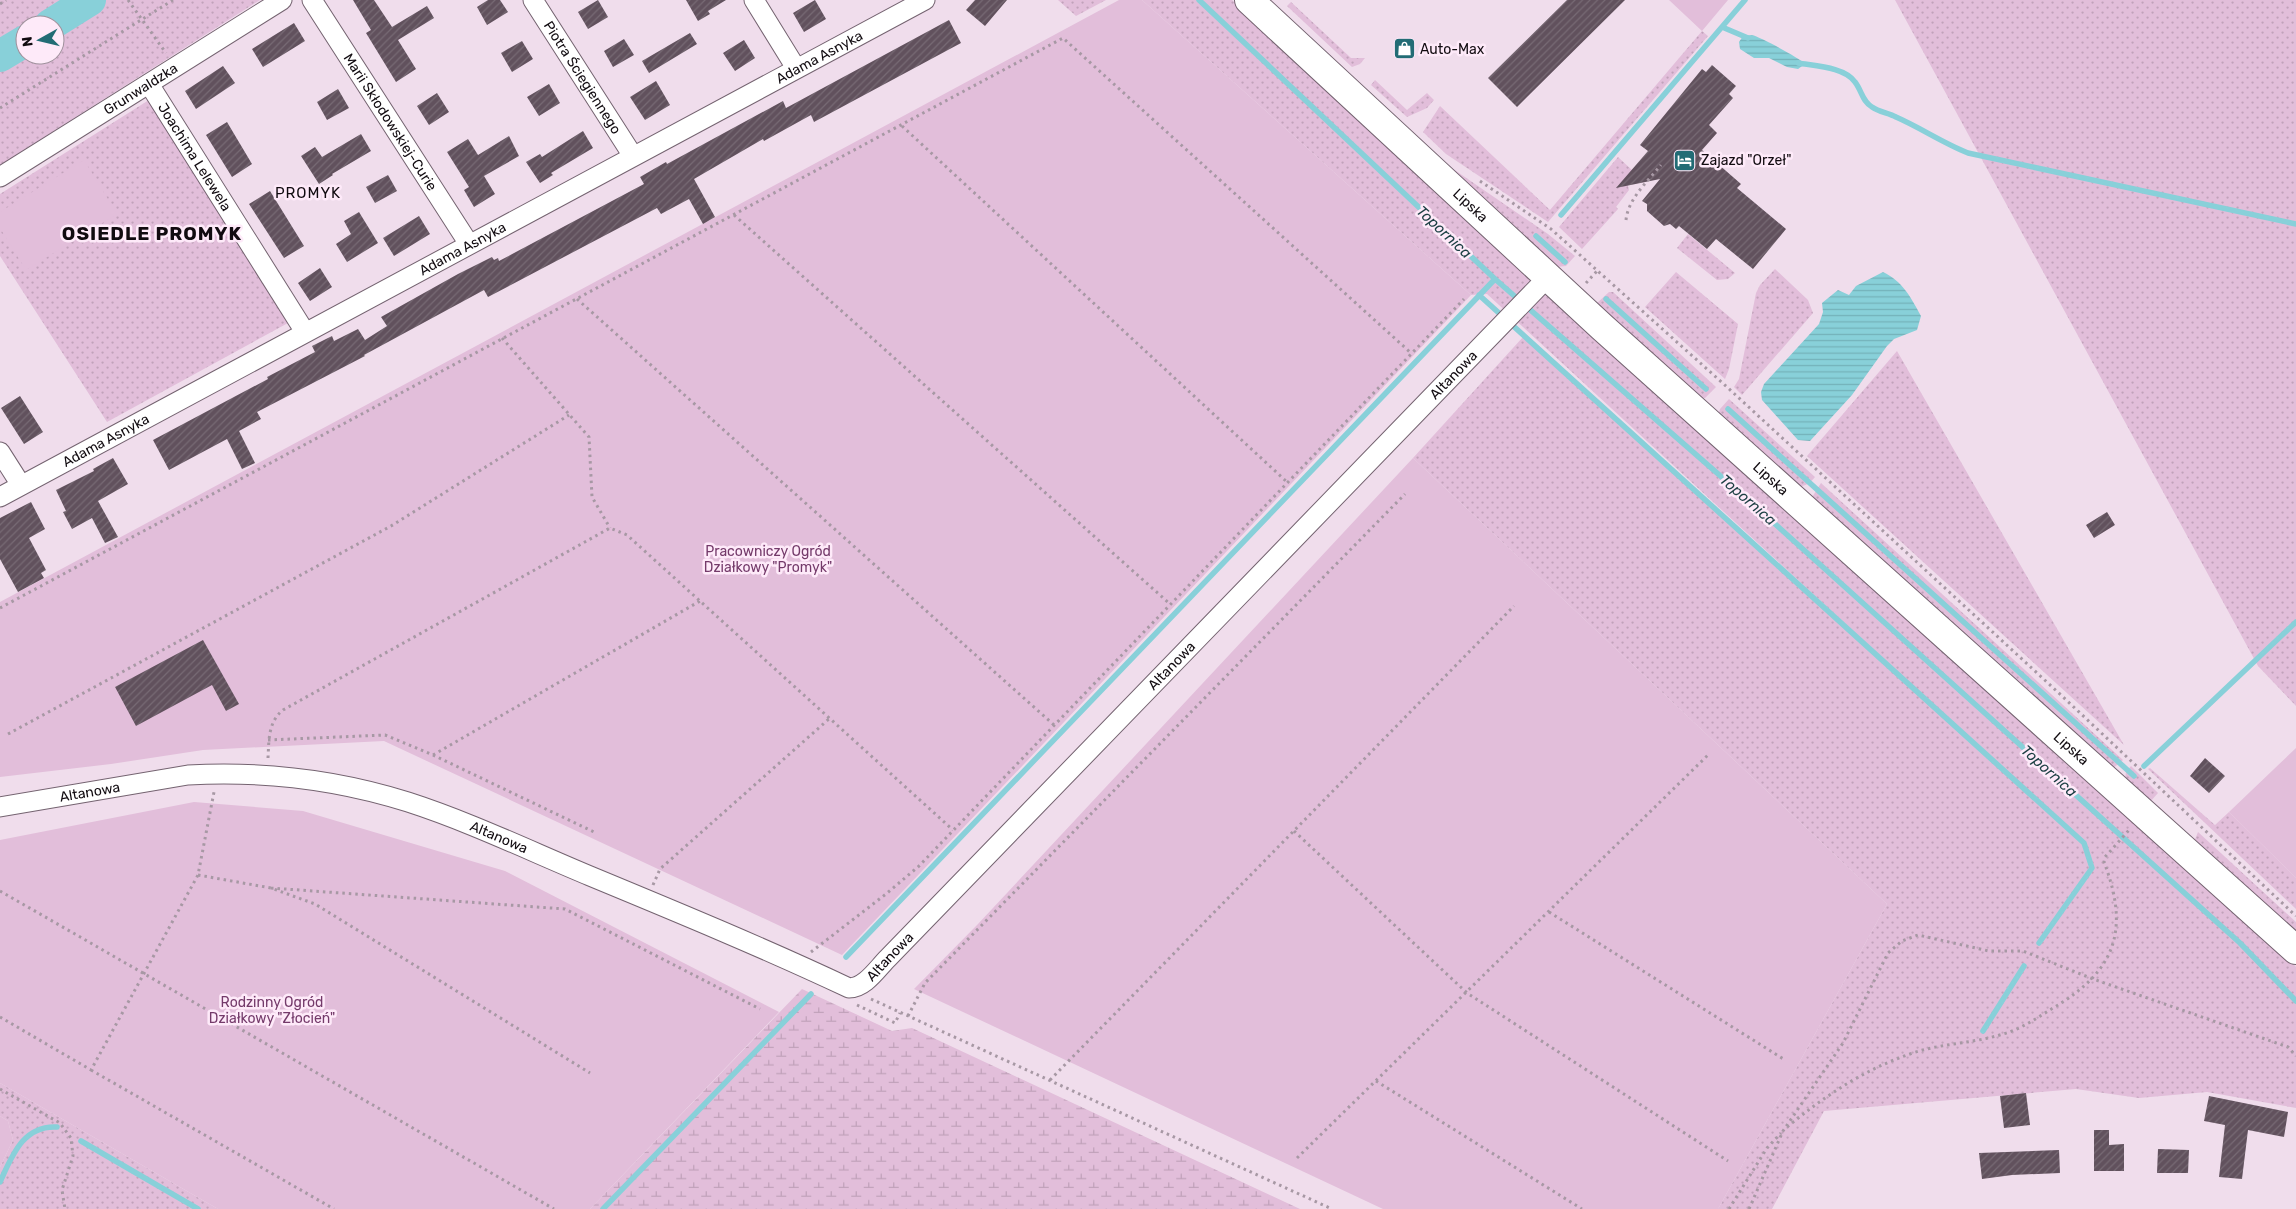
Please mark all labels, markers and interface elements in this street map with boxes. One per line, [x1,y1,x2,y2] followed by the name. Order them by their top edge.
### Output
[15,15,65,65] north arrow
[540,18,625,137] street label: Piotra Ściegiennego
[773,27,866,87] street label: Adama Asnyka
[19,36,37,48] text: N
[1392,37,1416,61] shop icon: Auto-Max
[1420,41,1485,58] place label: Auto-Max
[340,50,441,194] street label: Marii Skłodowskiej-Curie
[100,59,181,118] street label: Grunwaldzka
[154,100,235,214] street label: Joachima Lelewela
[1673,148,1697,172] hotel icon: Zajazd "Orzeł"
[1701,152,1791,169] place label: Zajazd "Orzeł"
[275,184,341,202] district label: PROMYK
[1450,185,1492,226] street label: Lipska
[1413,202,1475,262] water label: Topornica
[416,218,509,279] street label: Adama Asnyka
[62,222,242,245] district label: OSIEDLE PROMYK
[1426,347,1481,403] street label: Altanowa
[59,410,152,470] street label: Adama Asnyka
[1750,458,1792,499] street label: Lipska
[1716,471,1780,530] water label: Topornica
[704,543,832,576] park label: Pracowniczy Ogród Działkowy "Promyk"
[1144,638,1199,693] street label: Altanowa
[2050,728,2093,769] street label: Lipska
[2017,741,2081,801] water label: Topornica
[58,778,121,805] street label: Altanowa
[468,817,531,857] street label: Altanowa
[863,929,917,985] street label: Altanowa
[209,994,335,1027] park label: Rodzinny Ogród Działkowy "Złocień"

